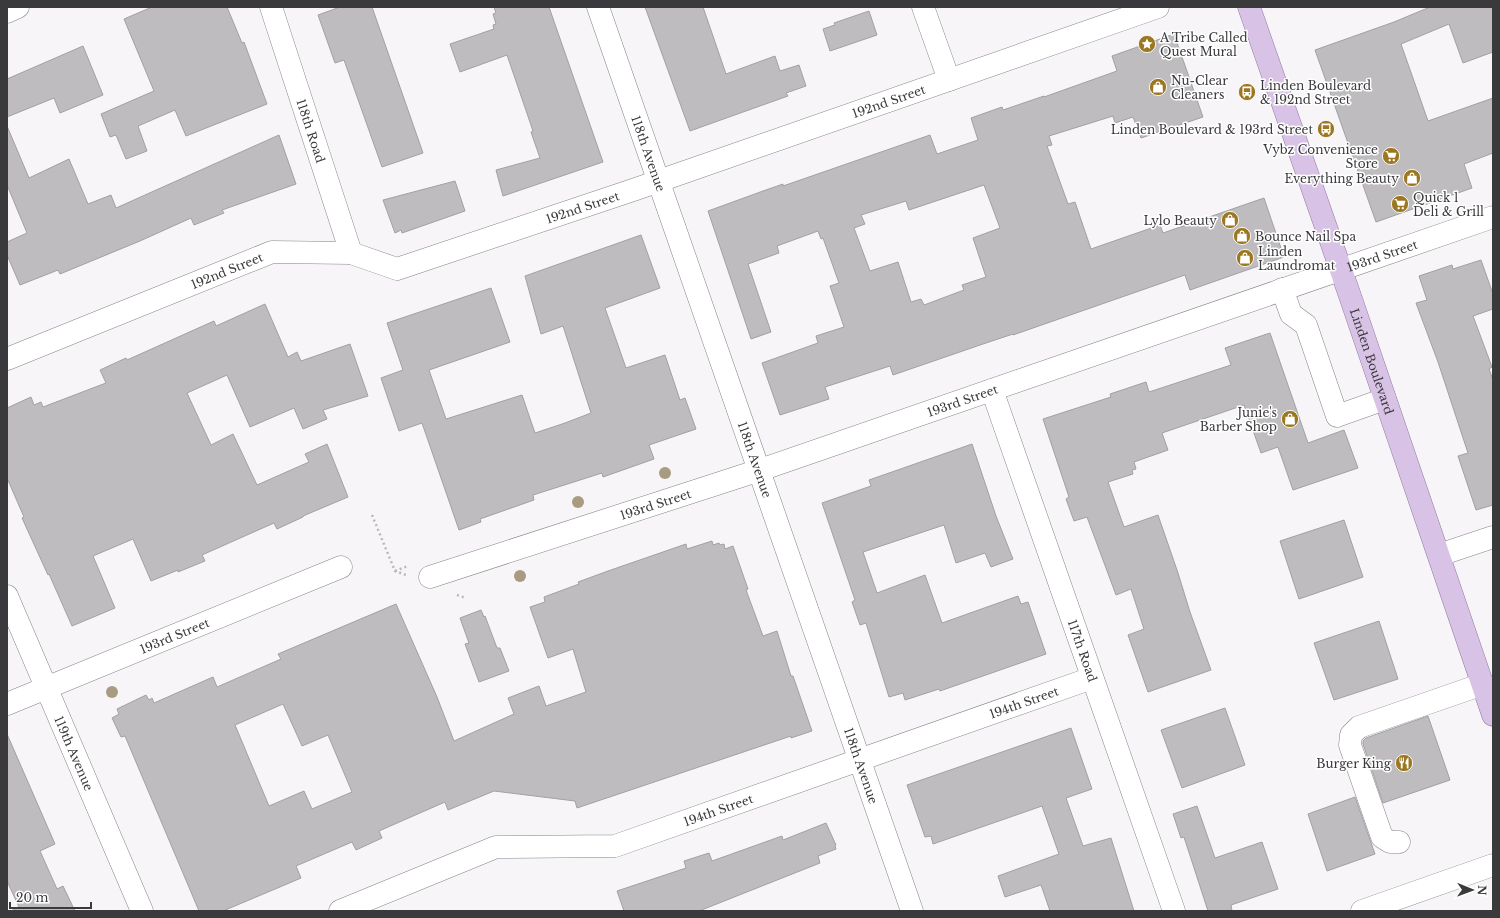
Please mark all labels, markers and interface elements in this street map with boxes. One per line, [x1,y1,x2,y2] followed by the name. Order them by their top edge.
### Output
[1159,30,1248,59] place label: A Tribe Called Quest Mural
[1137,34,1157,54] place icon: A Tribe Called Quest Mural
[1171,73,1228,102] place label: Nu-Clear Cleaners
[1148,77,1168,97] shop icon: Nu-Clear Cleaners
[1260,78,1371,107] place label: Linden Boulevard & 192nd Street
[850,81,928,121] street label: 192nd Street
[1237,82,1257,102] bus stop icon: Linden Boulevard & 192nd Street
[294,97,329,164] street label: 118th Road
[629,113,669,194] street label: 118th Avenue
[1316,119,1336,139] bus stop icon: Linden Boulevard & 193rd Street
[1111,122,1313,137] place label: Linden Boulevard & 193rd Street
[1262,142,1378,171] place label: Vybz Convenience Store
[1381,146,1401,166] supermarket icon: Vybz Convenience Store
[1402,168,1422,188] shop icon: Everything Beauty
[1285,171,1399,186] place label: Everything Beauty
[544,188,621,226] street label: 192nd Street
[1413,190,1484,219] place label: Quick 1 Deli & Grill
[1390,194,1410,214] supermarket icon: Quick 1 Deli & Grill
[1220,210,1240,230] shop icon: Lylo Beauty
[1143,213,1217,228] place label: Lylo Beauty
[1232,226,1252,246] shop icon: Bounce Nail Spa
[1255,229,1356,244] place label: Bounce Nail Spa
[1345,236,1420,274] street label: 193rd Street
[1258,244,1336,273] place label: Linden Laundromat
[1235,248,1255,268] shop icon: Linden Laundromat
[188,249,265,292] street label: 192nd Street
[1347,306,1397,416] street label: Linden Boulevard
[925,381,1000,419] street label: 193rd Street
[1200,405,1277,434] place label: Junie's Barber Shop
[1280,409,1300,429] shop icon: Junie's Barber Shop
[735,419,775,500] street label: 118th Avenue
[618,485,693,522] street label: 193rd Street
[137,614,212,656] street label: 193rd Street
[1065,617,1101,684] street label: 117th Road
[987,683,1061,721] street label: 194th Street
[52,713,97,793] street label: 119th Avenue
[841,726,882,806] street label: 118th Avenue
[1394,753,1414,773] restaurant icon: Burger King
[1316,756,1392,771] place label: Burger King
[681,790,755,829] street label: 194th Street
[1452,870,1492,910] north arrow
[10,884,91,910] scale bar
[1475,885,1489,896] text: N
[16,890,48,905] text: 20 m

